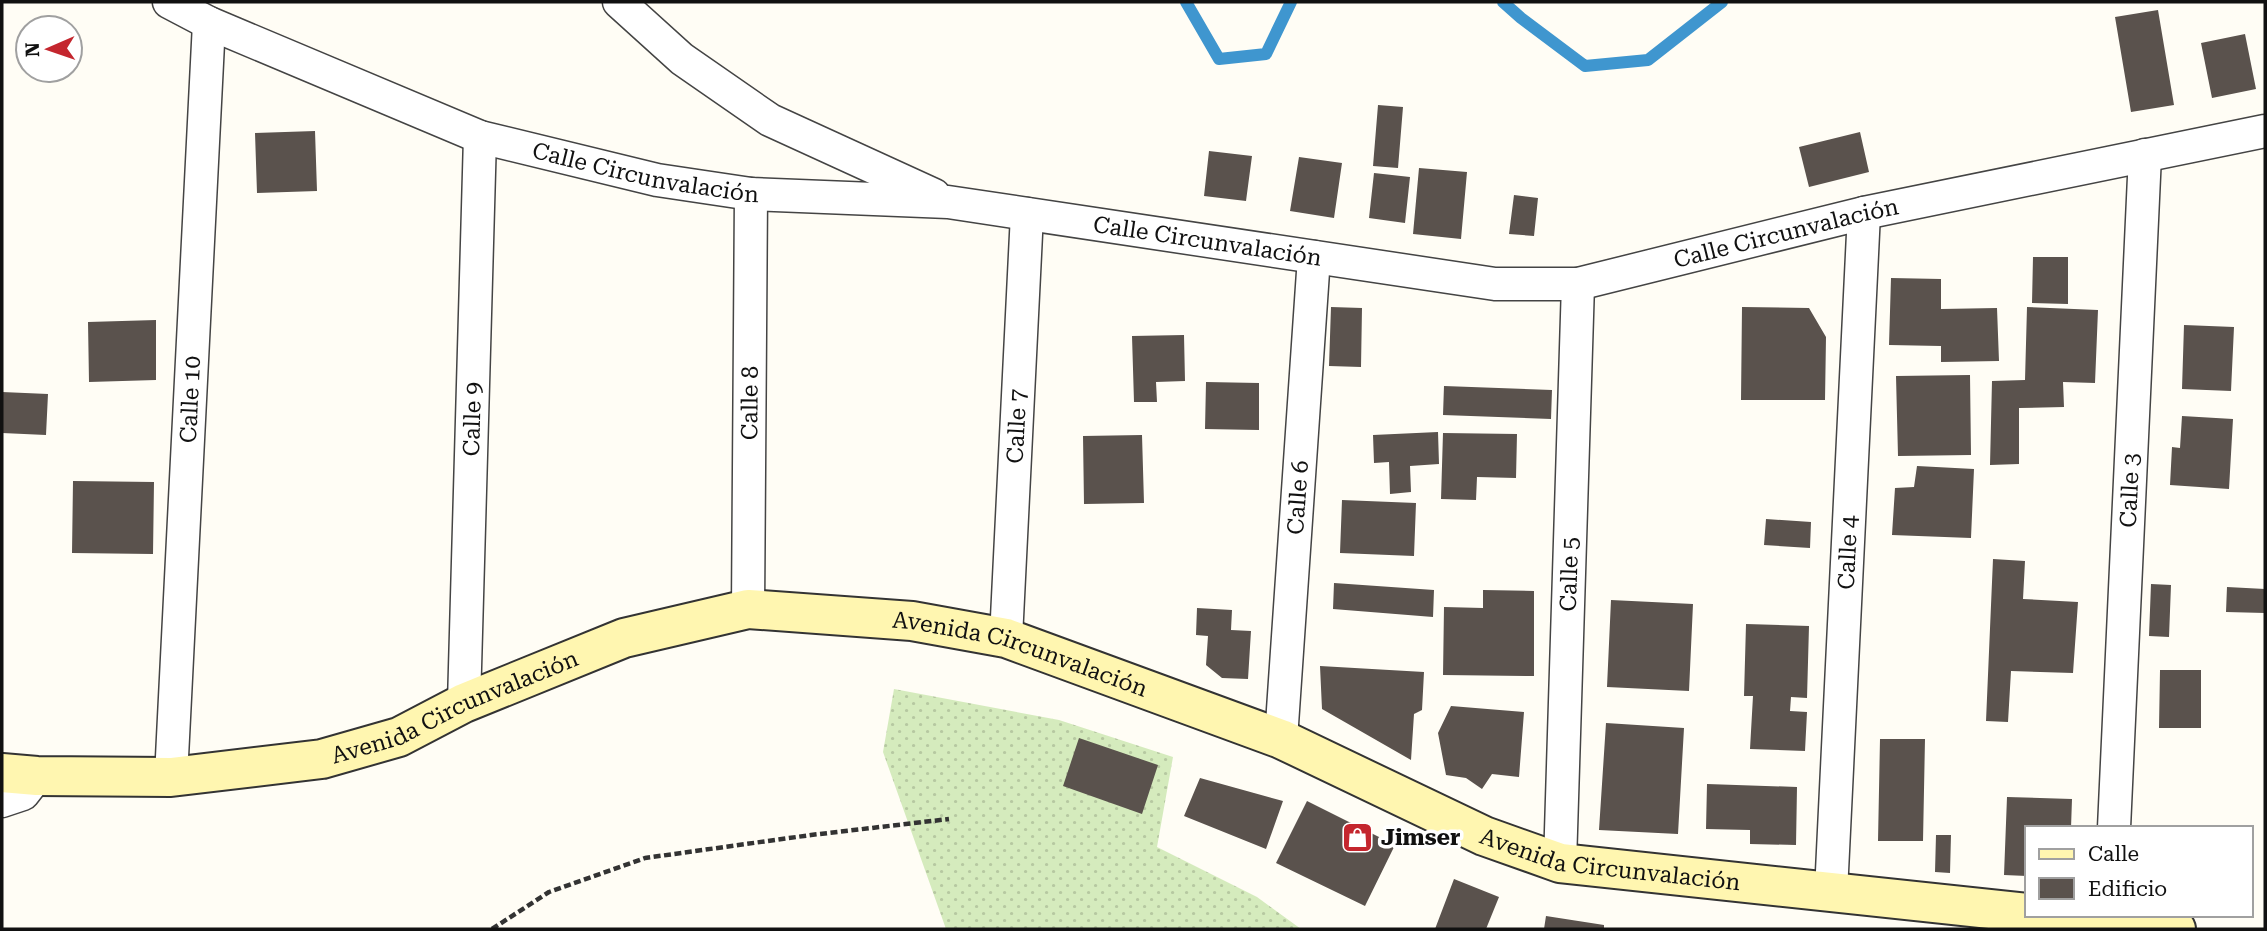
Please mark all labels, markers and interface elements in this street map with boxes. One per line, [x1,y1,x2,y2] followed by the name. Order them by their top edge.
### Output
[14,14,84,84] north arrow
[21,41,44,57] text: N
[530,137,760,208] street label: Calle Circunvalación
[1671,193,1901,274] street label: Calle Circunvalación
[1091,211,1324,272] street label: Calle Circunvalación
[175,355,206,444] street label: Calle 10
[736,366,764,440] street label: Calle 8
[458,381,487,457] street label: Calle 9
[1002,388,1032,464] street label: Calle 7
[2115,453,2145,528] street label: Calle 3
[1282,459,1314,536] street label: Calle 6
[1833,514,1863,590] street label: Calle 4
[1555,536,1584,612] street label: Calle 5
[891,607,1151,703] street label: Avenida Circunvalación
[328,645,582,770] street label: Avenida Circunvalación
[1341,820,1375,854] shop icon: Jimser
[1476,823,1742,896] street label: Avenida Circunvalación
[1381,824,1461,851] place label: Jimser
[2025,826,2253,917] legend
[2088,842,2139,866] text: Calle
[2088,877,2167,901] text: Edificio

